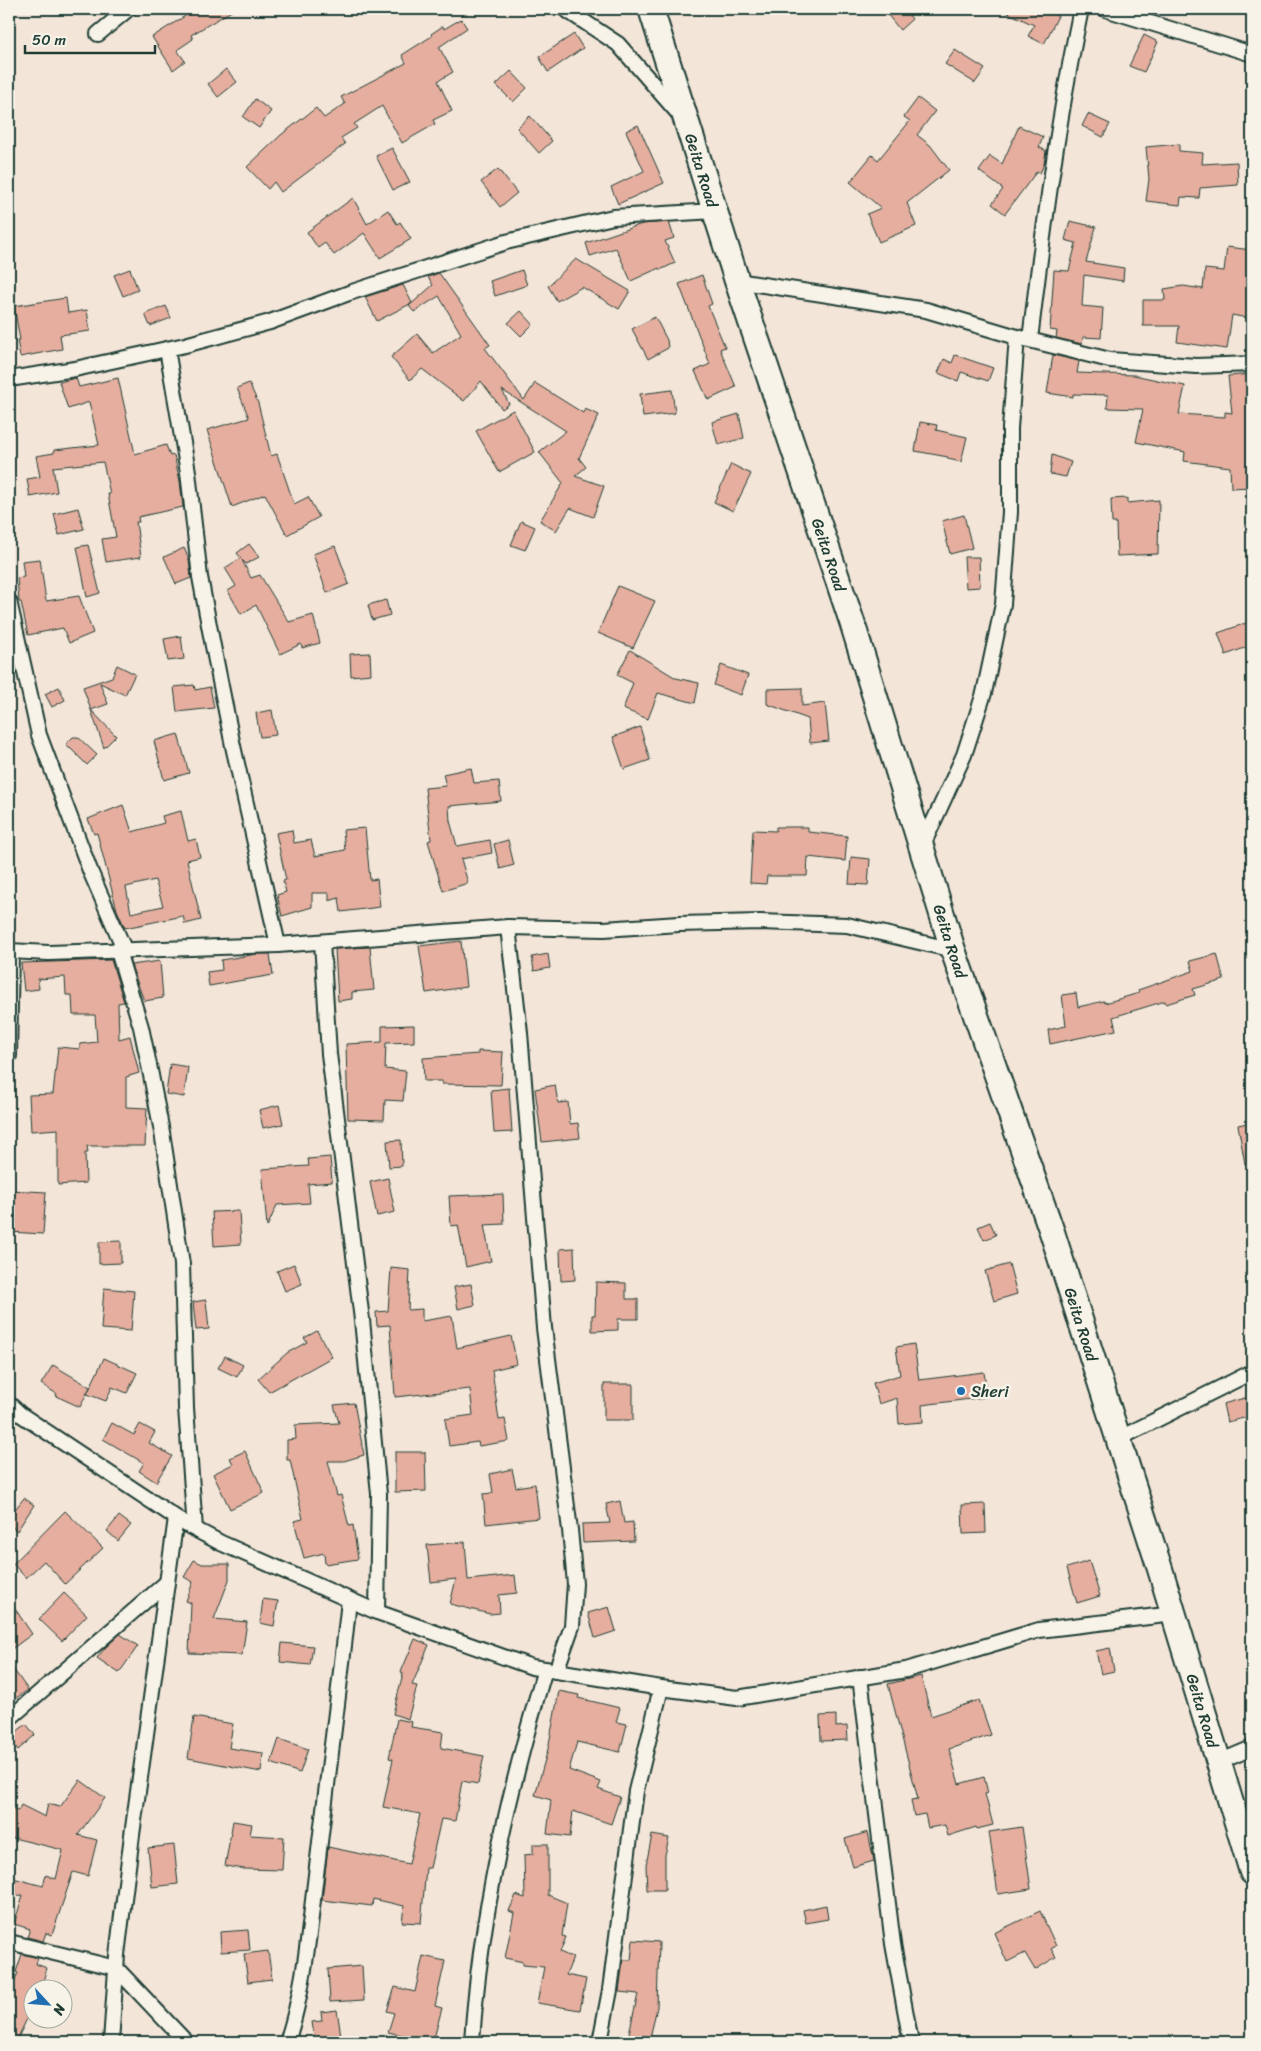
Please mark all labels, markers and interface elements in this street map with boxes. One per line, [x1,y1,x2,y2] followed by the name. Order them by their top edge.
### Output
[25,22,155,54] scale bar
[32,27,67,53] text: 50 m
[677,129,728,212] street label: Geita Road
[803,514,856,597] street label: Geita Road
[925,900,977,983] street label: Geita Road
[1056,1283,1107,1366] street label: Geita Road
[971,1377,1009,1406] place label: Sheri
[955,1385,967,1397] marker: Sheri
[1178,1670,1228,1753] street label: Geita Road
[22,1978,72,2028] north arrow
[46,1999,73,2020] text: N

